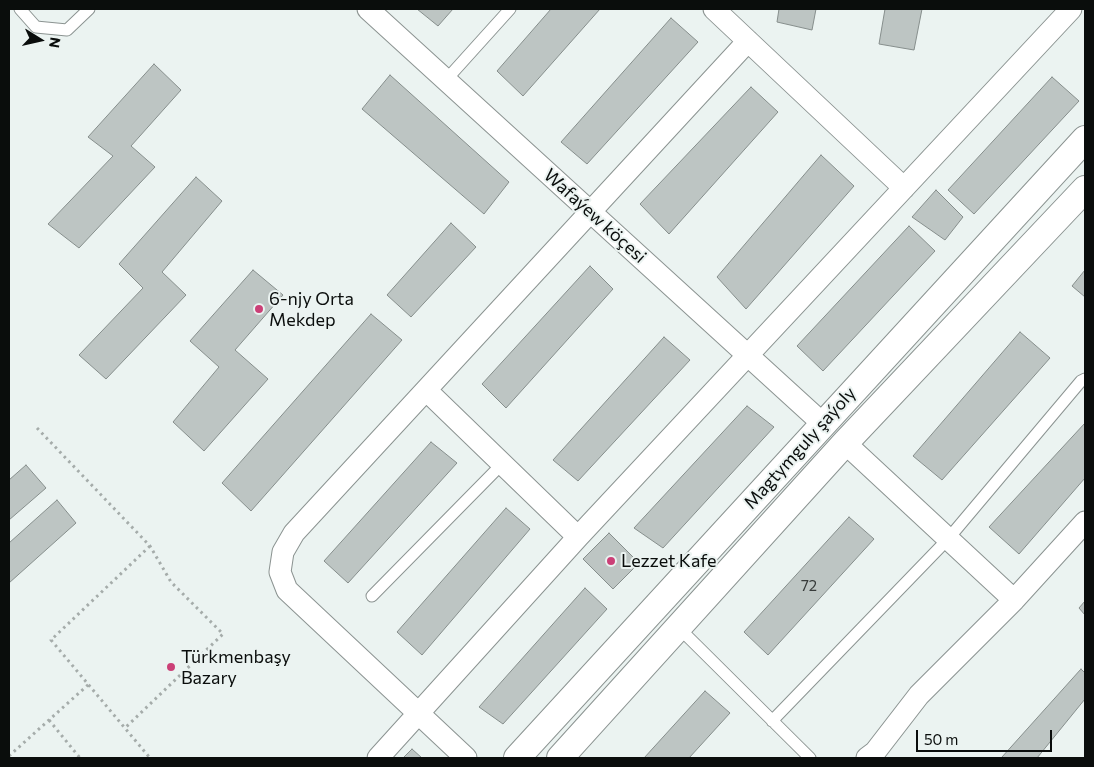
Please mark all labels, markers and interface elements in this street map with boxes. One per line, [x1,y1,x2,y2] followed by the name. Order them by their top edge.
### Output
[15,15,65,65] north arrow
[46,36,65,49] text: N
[539,164,651,268] street label: Wafaýew köçesi
[269,288,354,330] place label: 6-njy Orta Mekdep
[253,303,265,315] marker: 6-njy Orta Mekdep
[740,383,860,513] street label: Magtymguly şaýoly
[621,550,717,572] place label: Lezzet Kafe
[605,555,617,567] marker: Lezzet Kafe
[801,577,817,595] house number: 72
[181,646,291,689] place label: Türkmenbaşy Bazary
[165,661,177,673] marker: Türkmenbaşy Bazary
[919,720,1055,752] scale bar
[924,730,958,748] text: 50 m

